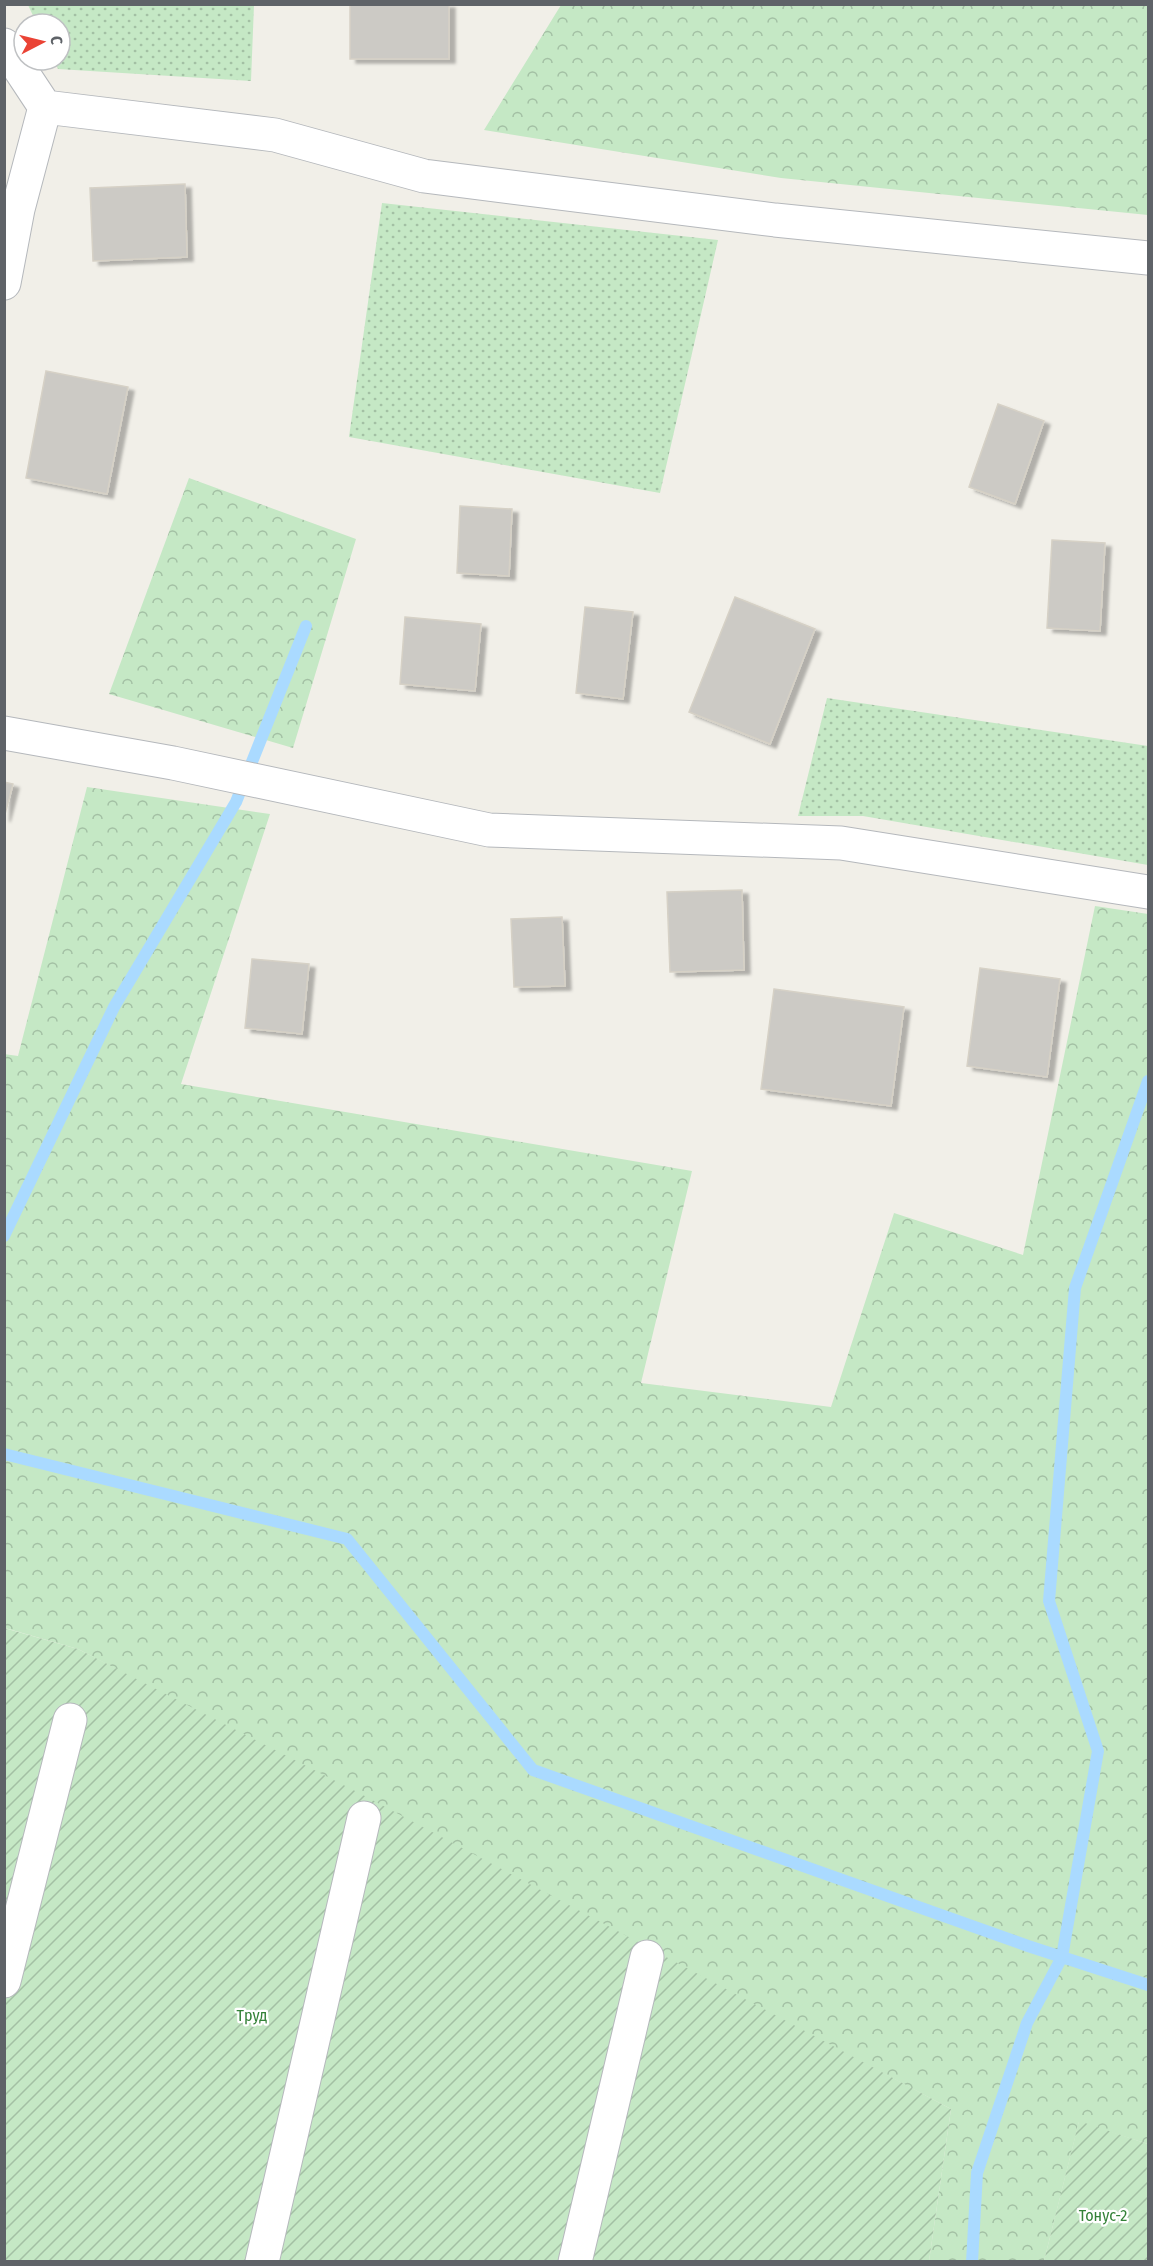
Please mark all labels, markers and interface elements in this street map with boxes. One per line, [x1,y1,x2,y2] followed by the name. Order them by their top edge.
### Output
[12,12,72,72] north arrow
[46,35,66,46] text: С
[237,2006,267,2025] park label: Труд
[1079,2206,1127,2225] park label: Тонус-2

